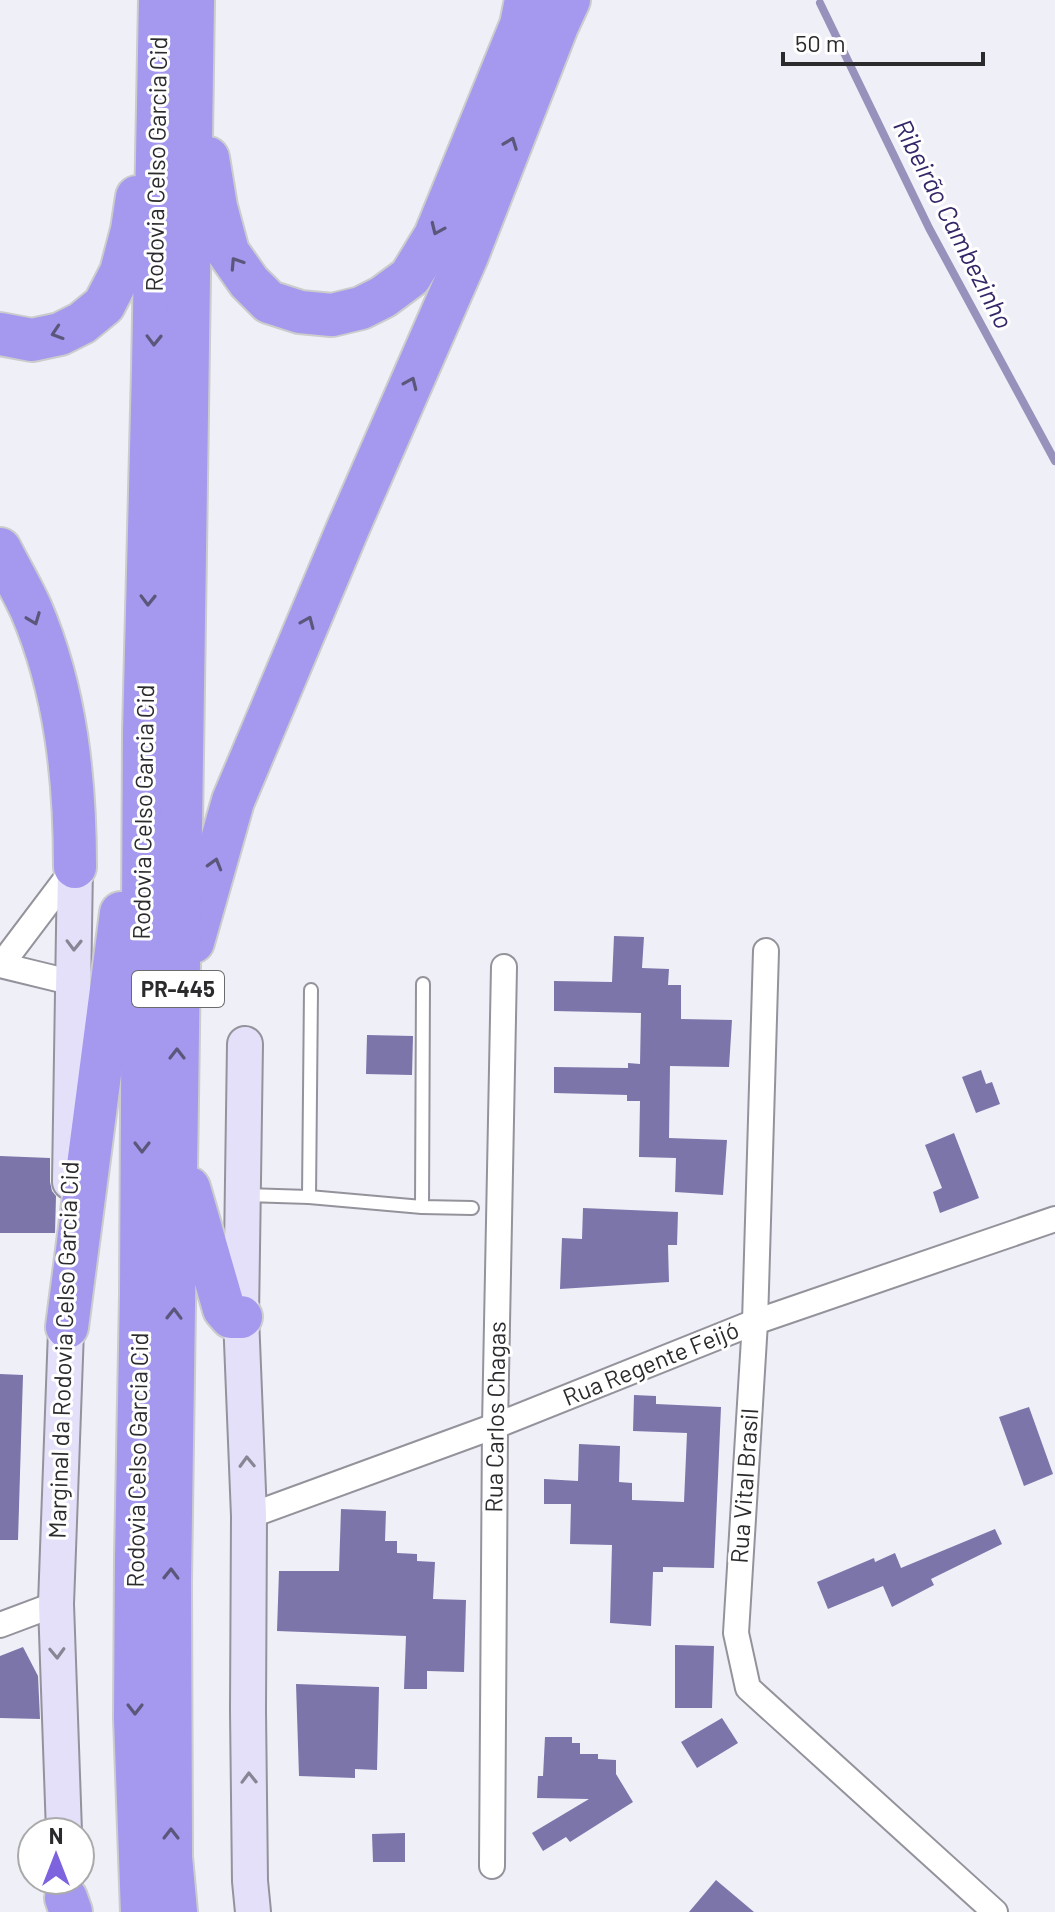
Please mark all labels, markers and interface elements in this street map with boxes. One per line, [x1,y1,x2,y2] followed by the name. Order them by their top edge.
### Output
[783,16,983,66] scale bar
[795,28,846,57] text: 50 m
[139,36,172,292] street label: Rodovia Celso Garcia Cid
[888,113,1021,333] water label: Ribeirão Cambezinho
[501,137,518,151] one-way arrow
[431,221,447,235] one-way arrow
[230,257,245,271] one-way arrow
[51,324,64,340] one-way arrow
[145,334,163,347] one-way arrow
[401,377,417,391] one-way arrow
[139,594,156,607] one-way arrow
[24,611,41,625] one-way arrow
[299,616,315,630] one-way arrow
[126,684,159,940] street label: Rodovia Celso Garcia Cid
[206,858,222,872] one-way arrow
[65,939,83,952] one-way arrow
[132,971,224,1007] road number: PR-445
[168,1047,186,1060] one-way arrow
[133,1141,151,1154] one-way arrow
[41,1161,84,1539] street label: Marginal da Rodovia Celso Garcia Cid
[165,1307,183,1320] one-way arrow
[558,1314,743,1411] street label: Rua Regente Feijó
[478,1321,511,1513] street label: Rua Carlos Chagas
[120,1332,153,1588] street label: Rodovia Celso Garcia Cid
[724,1407,763,1564] street label: Rua Vital Brasil
[238,1455,255,1468] one-way arrow
[162,1567,179,1580] one-way arrow
[49,1647,66,1660] one-way arrow
[126,1703,144,1716] one-way arrow
[240,1771,258,1784] one-way arrow
[16,1816,96,1896] north arrow
[49,1822,63,1848] text: N
[162,1827,180,1840] one-way arrow

